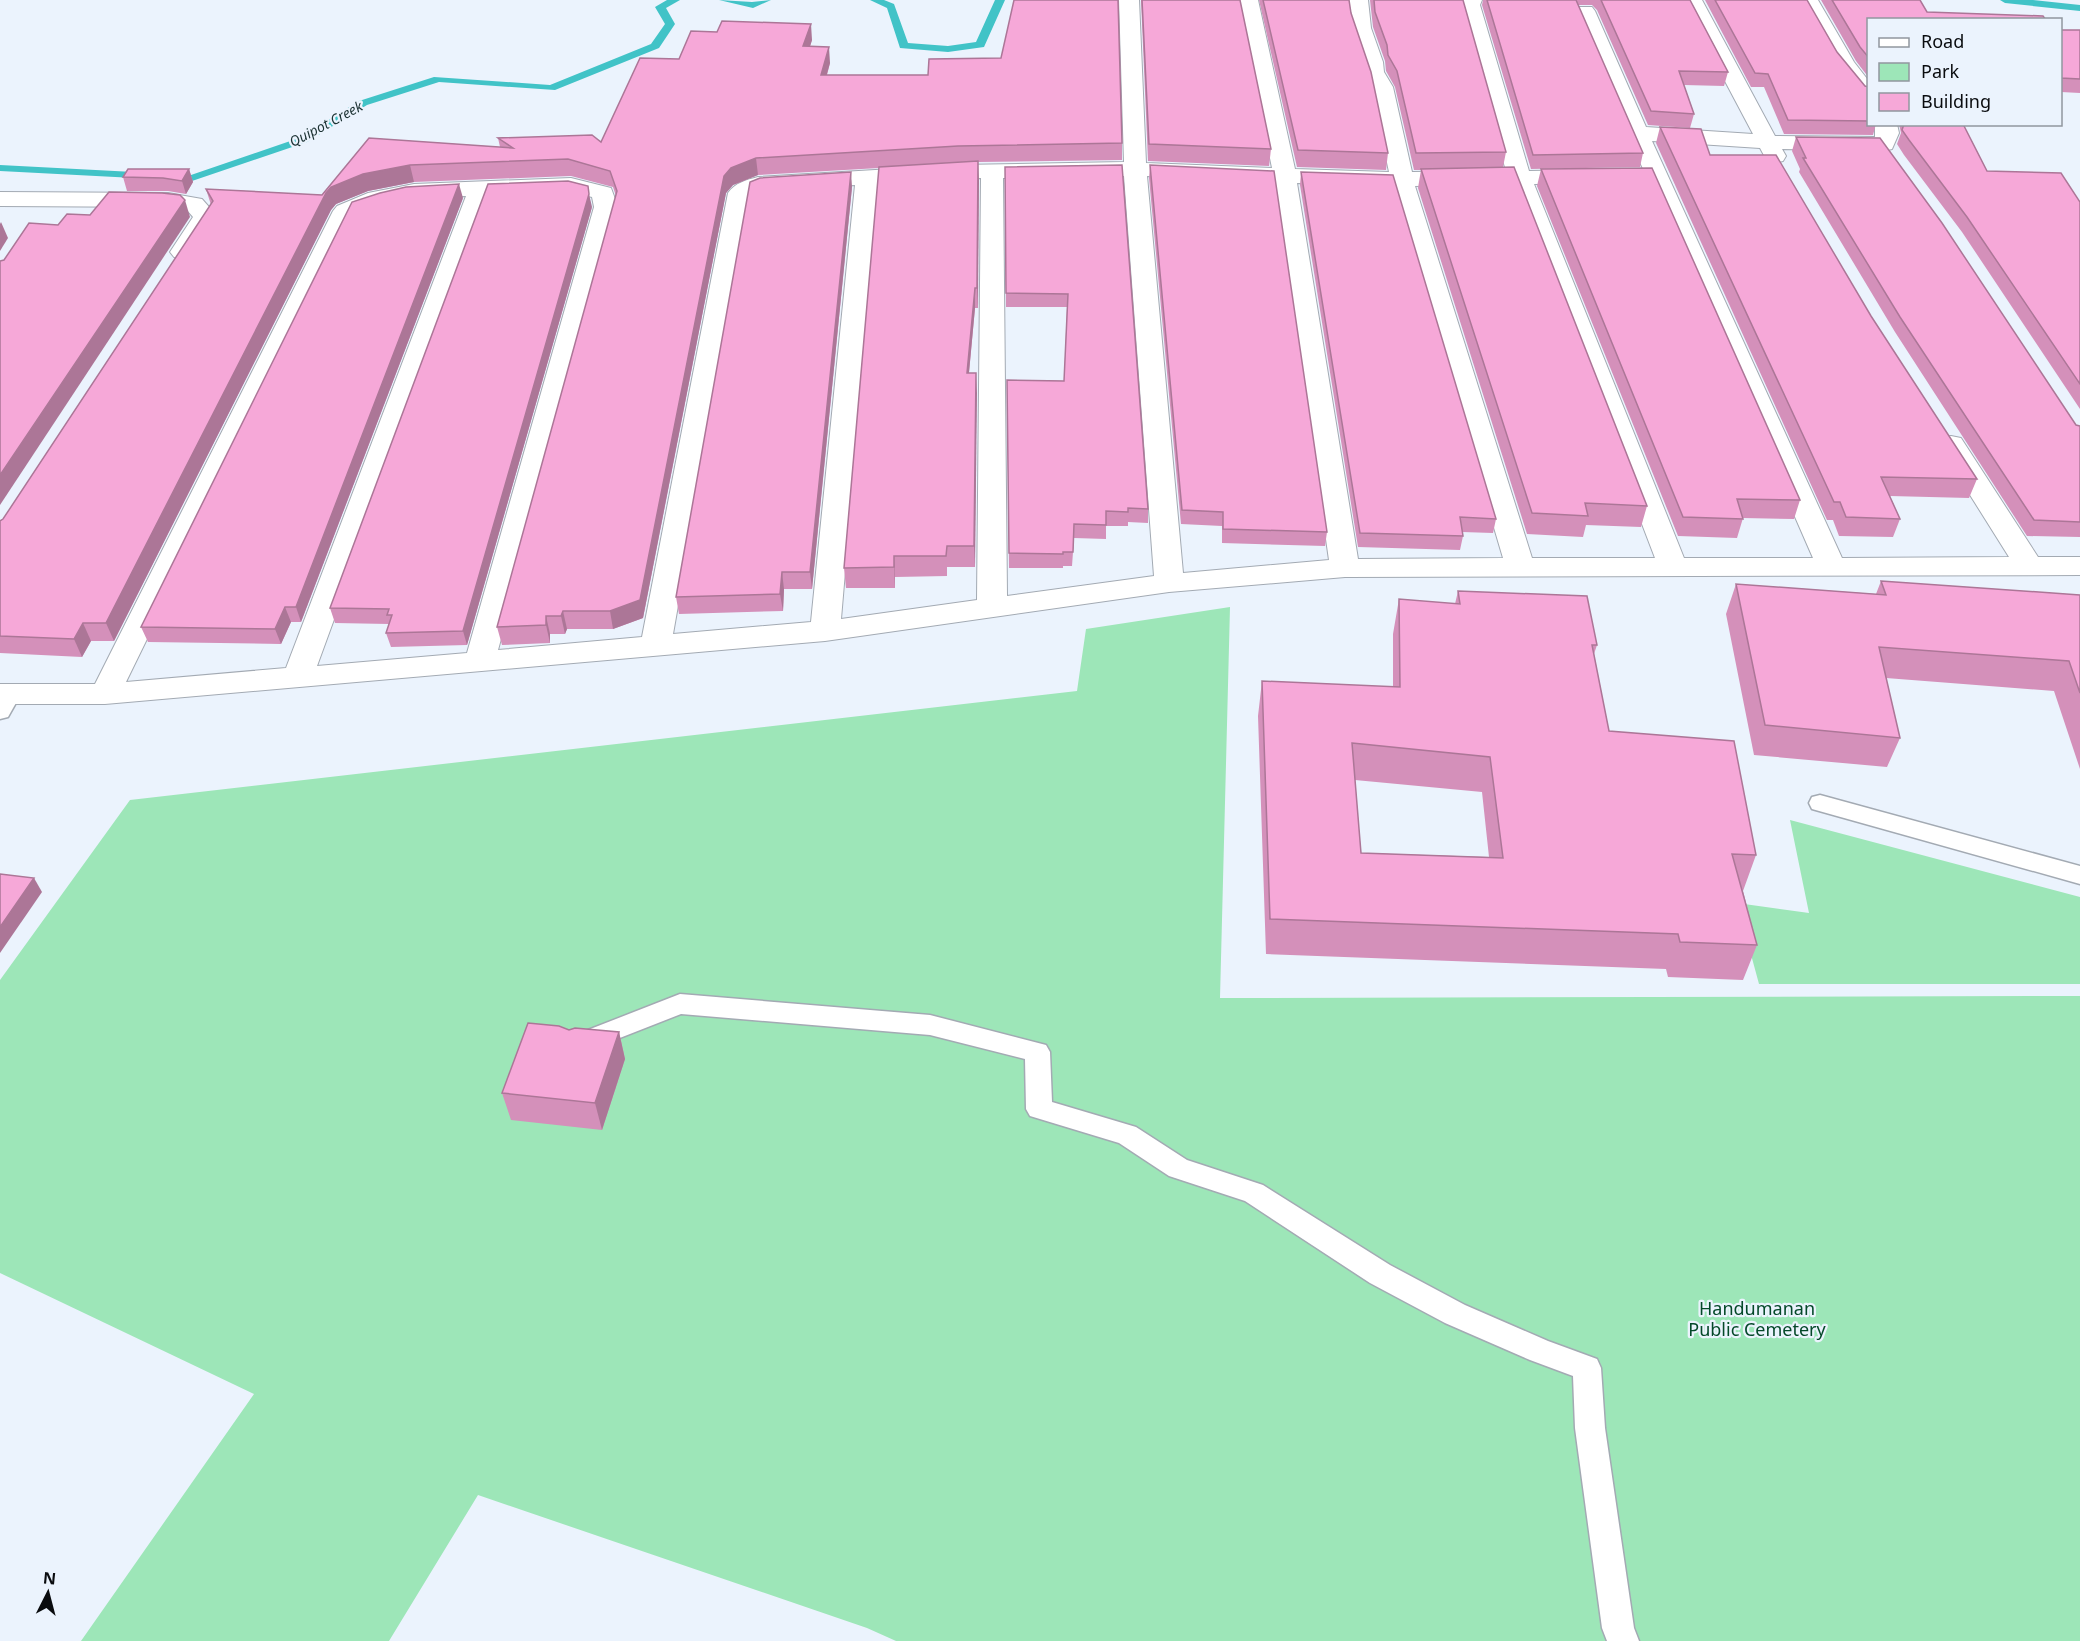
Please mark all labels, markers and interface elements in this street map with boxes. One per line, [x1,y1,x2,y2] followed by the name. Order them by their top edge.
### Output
[1867,18,2062,126] legend
[1921,29,1964,53] text: Road
[1921,59,1959,83] text: Park
[1921,89,1991,113] text: Building
[286,96,367,151] water label: Quipot Creek
[1688,1296,1827,1341] park label: Handumanan Public Cemetery
[18,1563,78,1623] north arrow
[42,1566,57,1590] text: N

